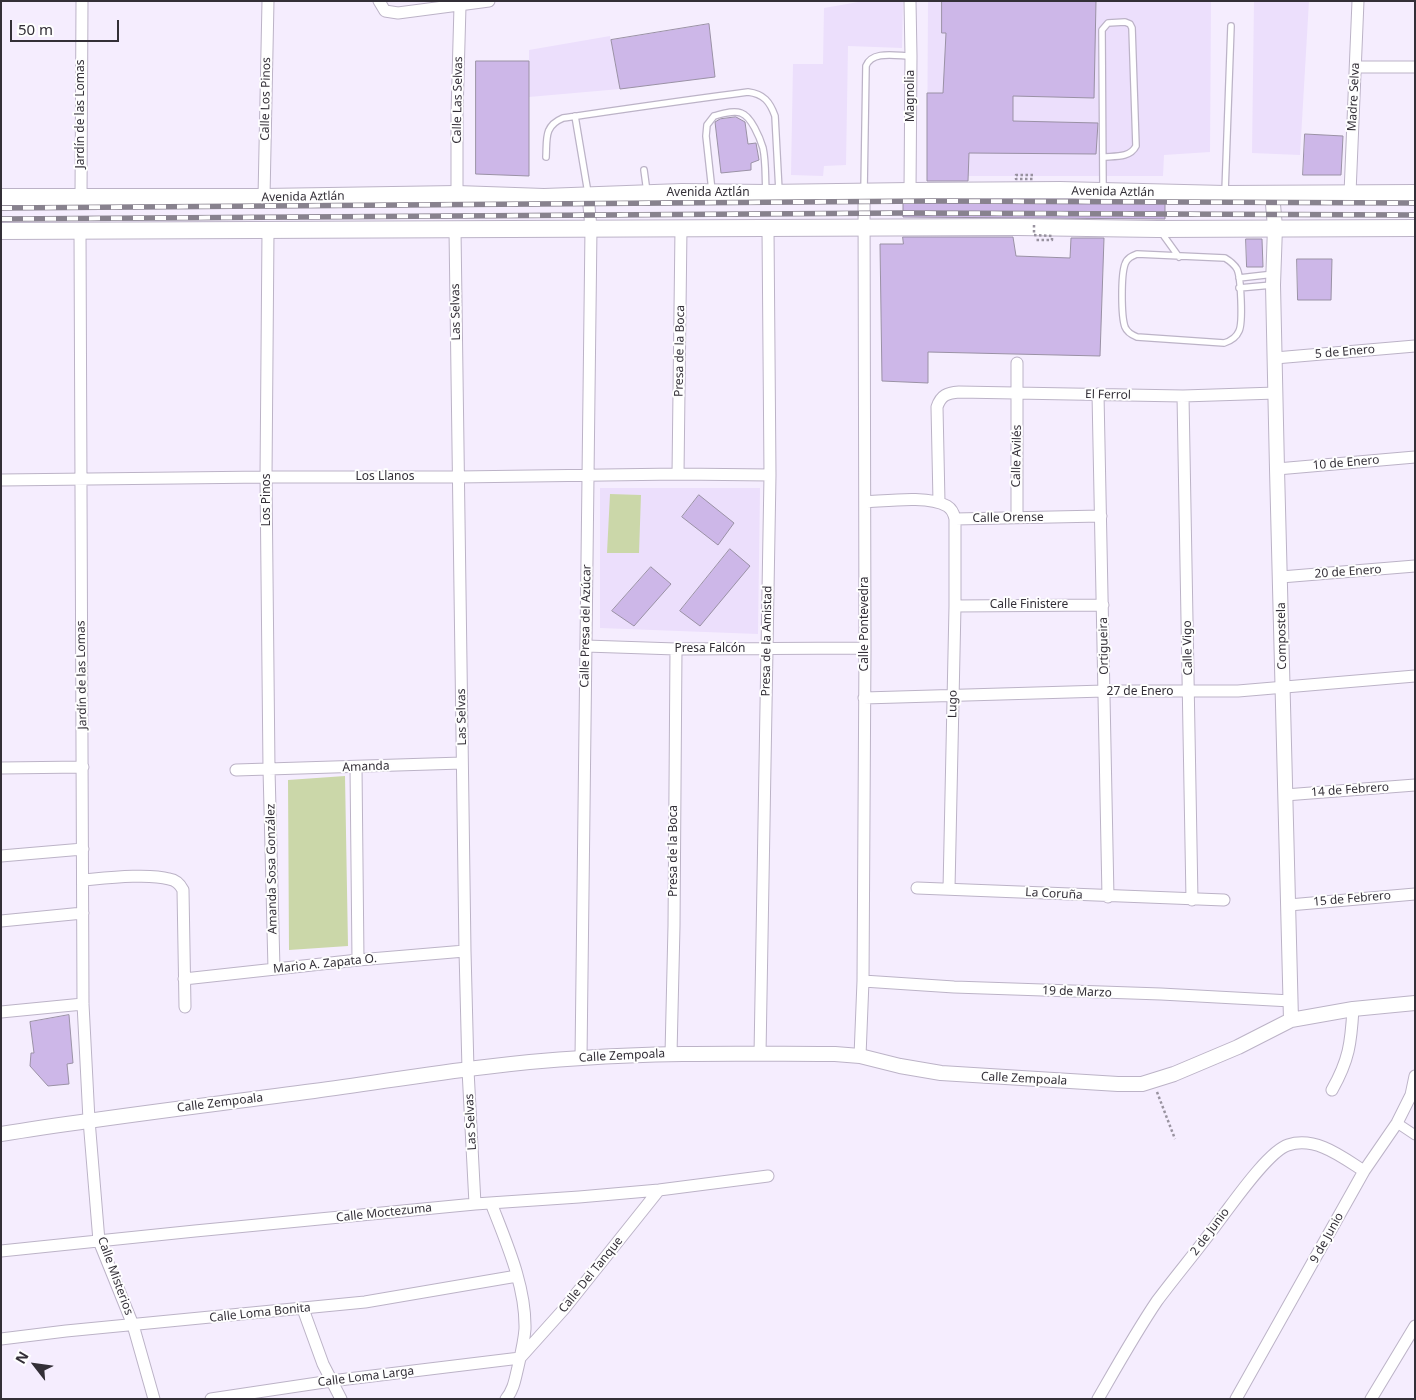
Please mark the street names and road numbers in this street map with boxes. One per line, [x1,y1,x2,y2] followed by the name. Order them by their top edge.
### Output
[450,56,466,144] street label: Calle Las Selvas
[258,57,274,141] street label: Calle Los Pinos
[74,60,88,168] street label: Jardín de las Lomas
[1345,62,1363,132] street label: Madre Selva
[904,70,918,122] street label: Magnolia
[1071,184,1155,200] street label: Avenida Aztlán
[666,186,750,200] street label: Avenida Aztlán
[261,189,345,205] street label: Avenida Aztlán
[448,283,464,341] street label: Las Selvas
[672,305,688,397] street label: Presa de la Boca
[1314,342,1376,362] street label: 5 de Enero
[1085,387,1131,403] street label: El Ferrol
[1009,424,1025,488] street label: Calle Avilés
[1312,453,1380,473] street label: 10 de Enero
[356,470,414,484] street label: Los Llanos
[260,473,274,527] street label: Los Pinos
[972,510,1044,526] street label: Calle Orense
[1314,562,1382,582] street label: 20 de Enero
[578,564,594,688] street label: Calle Presa del Azúcar
[858,577,872,671] street label: Calle Pontevedra
[759,586,775,696] street label: Presa de la Amistad
[990,598,1068,612] street label: Calle Finistere
[1274,602,1290,670] street label: Compostela
[1096,617,1112,675] street label: Ortigueira
[74,620,90,730] street label: Jardín de las Lomas
[1180,620,1196,676] street label: Calle Vigo
[675,642,745,656] street label: Presa Falcón
[1107,685,1173,699] street label: 27 de Enero
[454,688,470,746] street label: Las Selvas
[946,690,960,718] street label: Lugo
[342,759,390,775] street label: Amanda
[1311,780,1389,800] street label: 14 de Febrero
[264,803,280,935] street label: Amanda Sosa González
[667,805,681,897] street label: Presa de la Boca
[1025,885,1083,903] street label: La Coruña
[1313,888,1391,910] street label: 15 de Febrero
[273,951,377,977] street label: Mario A. Zapata O.
[1042,984,1112,1000] street label: 19 de Marzo
[578,1047,666,1065] street label: Calle Zempoala
[980,1070,1068,1088] street label: Calle Zempoala
[176,1091,264,1115] street label: Calle Zempoala
[462,1093,480,1151] street label: Las Selvas
[335,1201,433,1225] street label: Calle Moctezuma
[1187,1205,1233,1259] street label: 2 de Junio
[1307,1210,1347,1266] street label: 9 de Junio
[556,1234,626,1316] street label: Calle Del Tanque
[94,1235,136,1317] street label: Calle Misterios
[209,1301,311,1325] street label: Calle Loma Bonita
[317,1364,415,1390] street label: Calle Loma Larga

